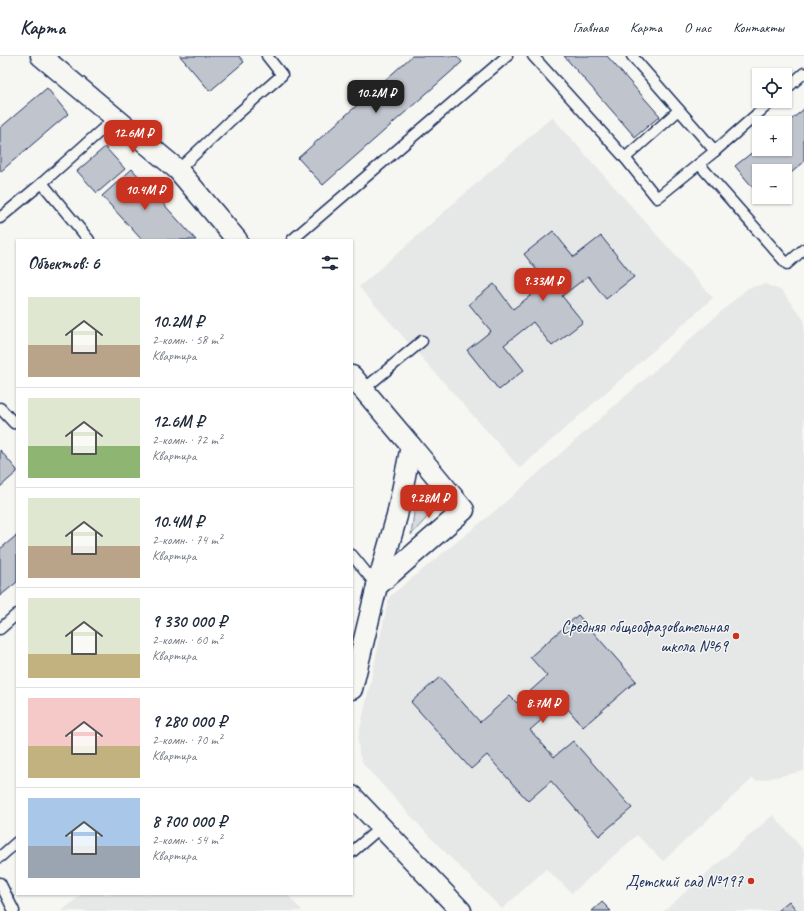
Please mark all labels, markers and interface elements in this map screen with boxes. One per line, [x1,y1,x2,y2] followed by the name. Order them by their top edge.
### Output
[20,16,65,40] text: Карта
[573,19,608,36] text: Главная
[630,19,662,36] text: Карта
[684,19,711,36] text: О нас
[733,19,784,36] text: Контакты
[752,68,792,204] map controls
[752,68,792,108] button: locate
[339,80,413,114] pin: 10.2M ₽
[356,85,396,101] text: 10.2M ₽
[752,116,792,156] button: +
[96,120,170,154] pin: 12.6M ₽
[113,125,153,141] text: 12.6M ₽
[752,164,792,204] button: −
[108,177,182,211] pin: 10.4M ₽
[125,182,165,198] text: 10.4M ₽
[319,252,341,274] icon: filters
[28,253,99,274] text: Объектов: 6
[506,268,580,302] pin: 9.33M ₽
[523,273,563,289] text: 9.33M ₽
[152,311,204,332] text: 10.2M ₽
[60,313,108,361] icon: home
[152,332,222,348] text: 2-комн. · 58 m²
[152,348,196,364] text: Квартира
[152,411,204,432] text: 12.6M ₽
[60,414,108,462] icon: home
[152,432,222,448] text: 2-комн. · 72 m²
[152,448,196,464] text: Квартира
[392,485,466,519] pin: 9.28M ₽
[409,490,449,506] text: 9.28M ₽
[152,511,204,532] text: 10.4M ₽
[60,514,108,562] icon: home
[152,532,222,548] text: 2-комн. · 74 m²
[152,548,196,564] text: Квартира
[152,611,226,632] text: 9 330 000 ₽
[60,614,108,662] icon: home
[561,616,729,657] place label: Средняя общеобразовательная школа №69
[731,631,741,641] marker: Средняя общеобразовательная школа №69
[152,632,222,648] text: 2-комн. · 60 m²
[152,648,196,664] text: Квартира
[510,690,576,724] pin: 8.7M ₽
[526,695,560,711] text: 8.7M ₽
[152,711,226,732] text: 9 280 000 ₽
[60,714,108,762] icon: home
[152,732,222,748] text: 2-комн. · 70 m²
[152,748,196,764] text: Квартира
[152,811,227,832] text: 8 700 000 ₽
[60,814,108,862] icon: home
[152,832,222,848] text: 2-комн. · 54 m²
[152,848,196,864] text: Квартира
[626,871,744,892] place label: Детский сад №197
[746,876,756,886] marker: Детский сад №197

